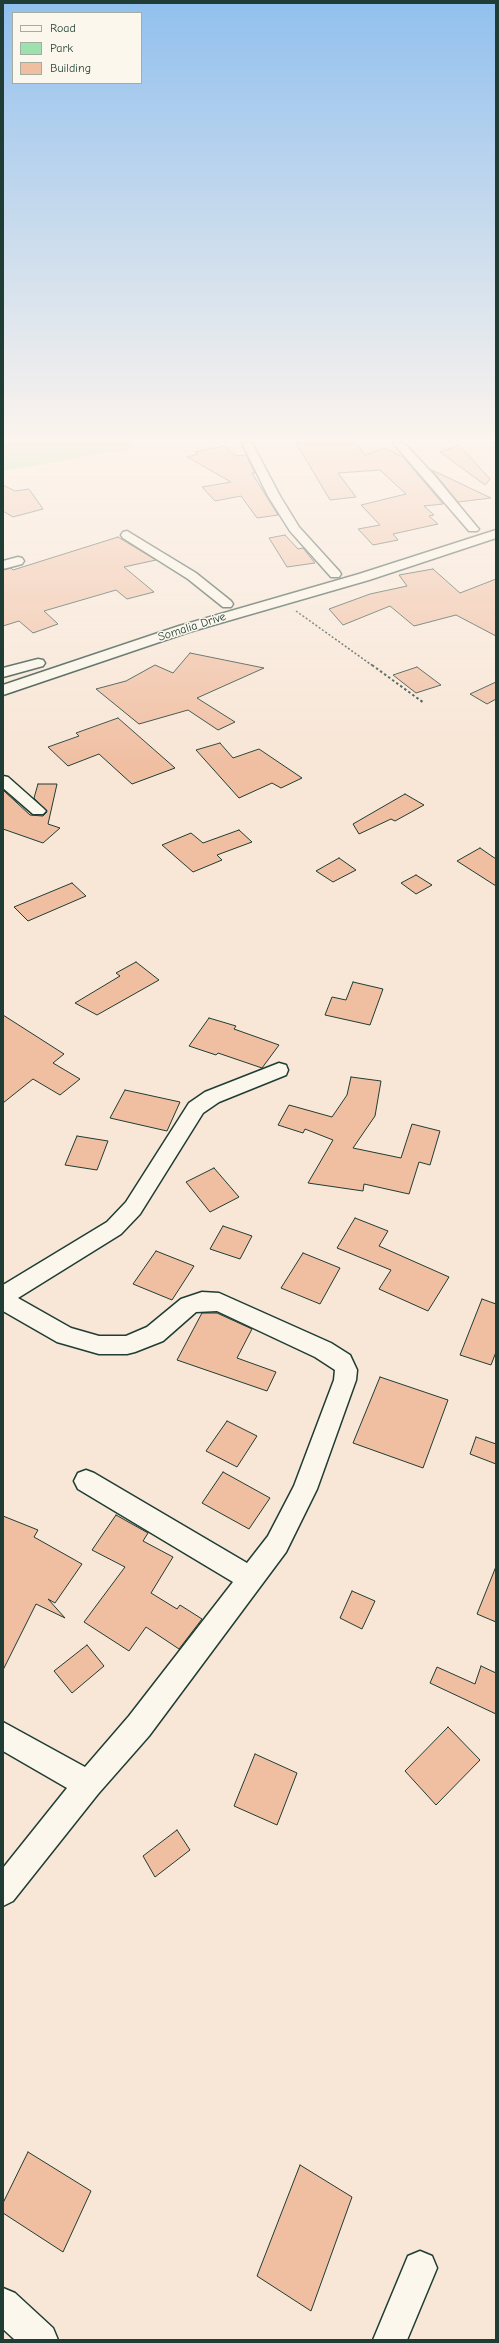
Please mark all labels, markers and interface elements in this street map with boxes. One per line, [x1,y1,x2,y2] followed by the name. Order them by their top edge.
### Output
[12,12,142,84] legend
[50,21,76,35] text: Road
[50,41,73,55] text: Park
[50,61,91,75] text: Building
[156,609,228,645] street label: Somalia Drive

